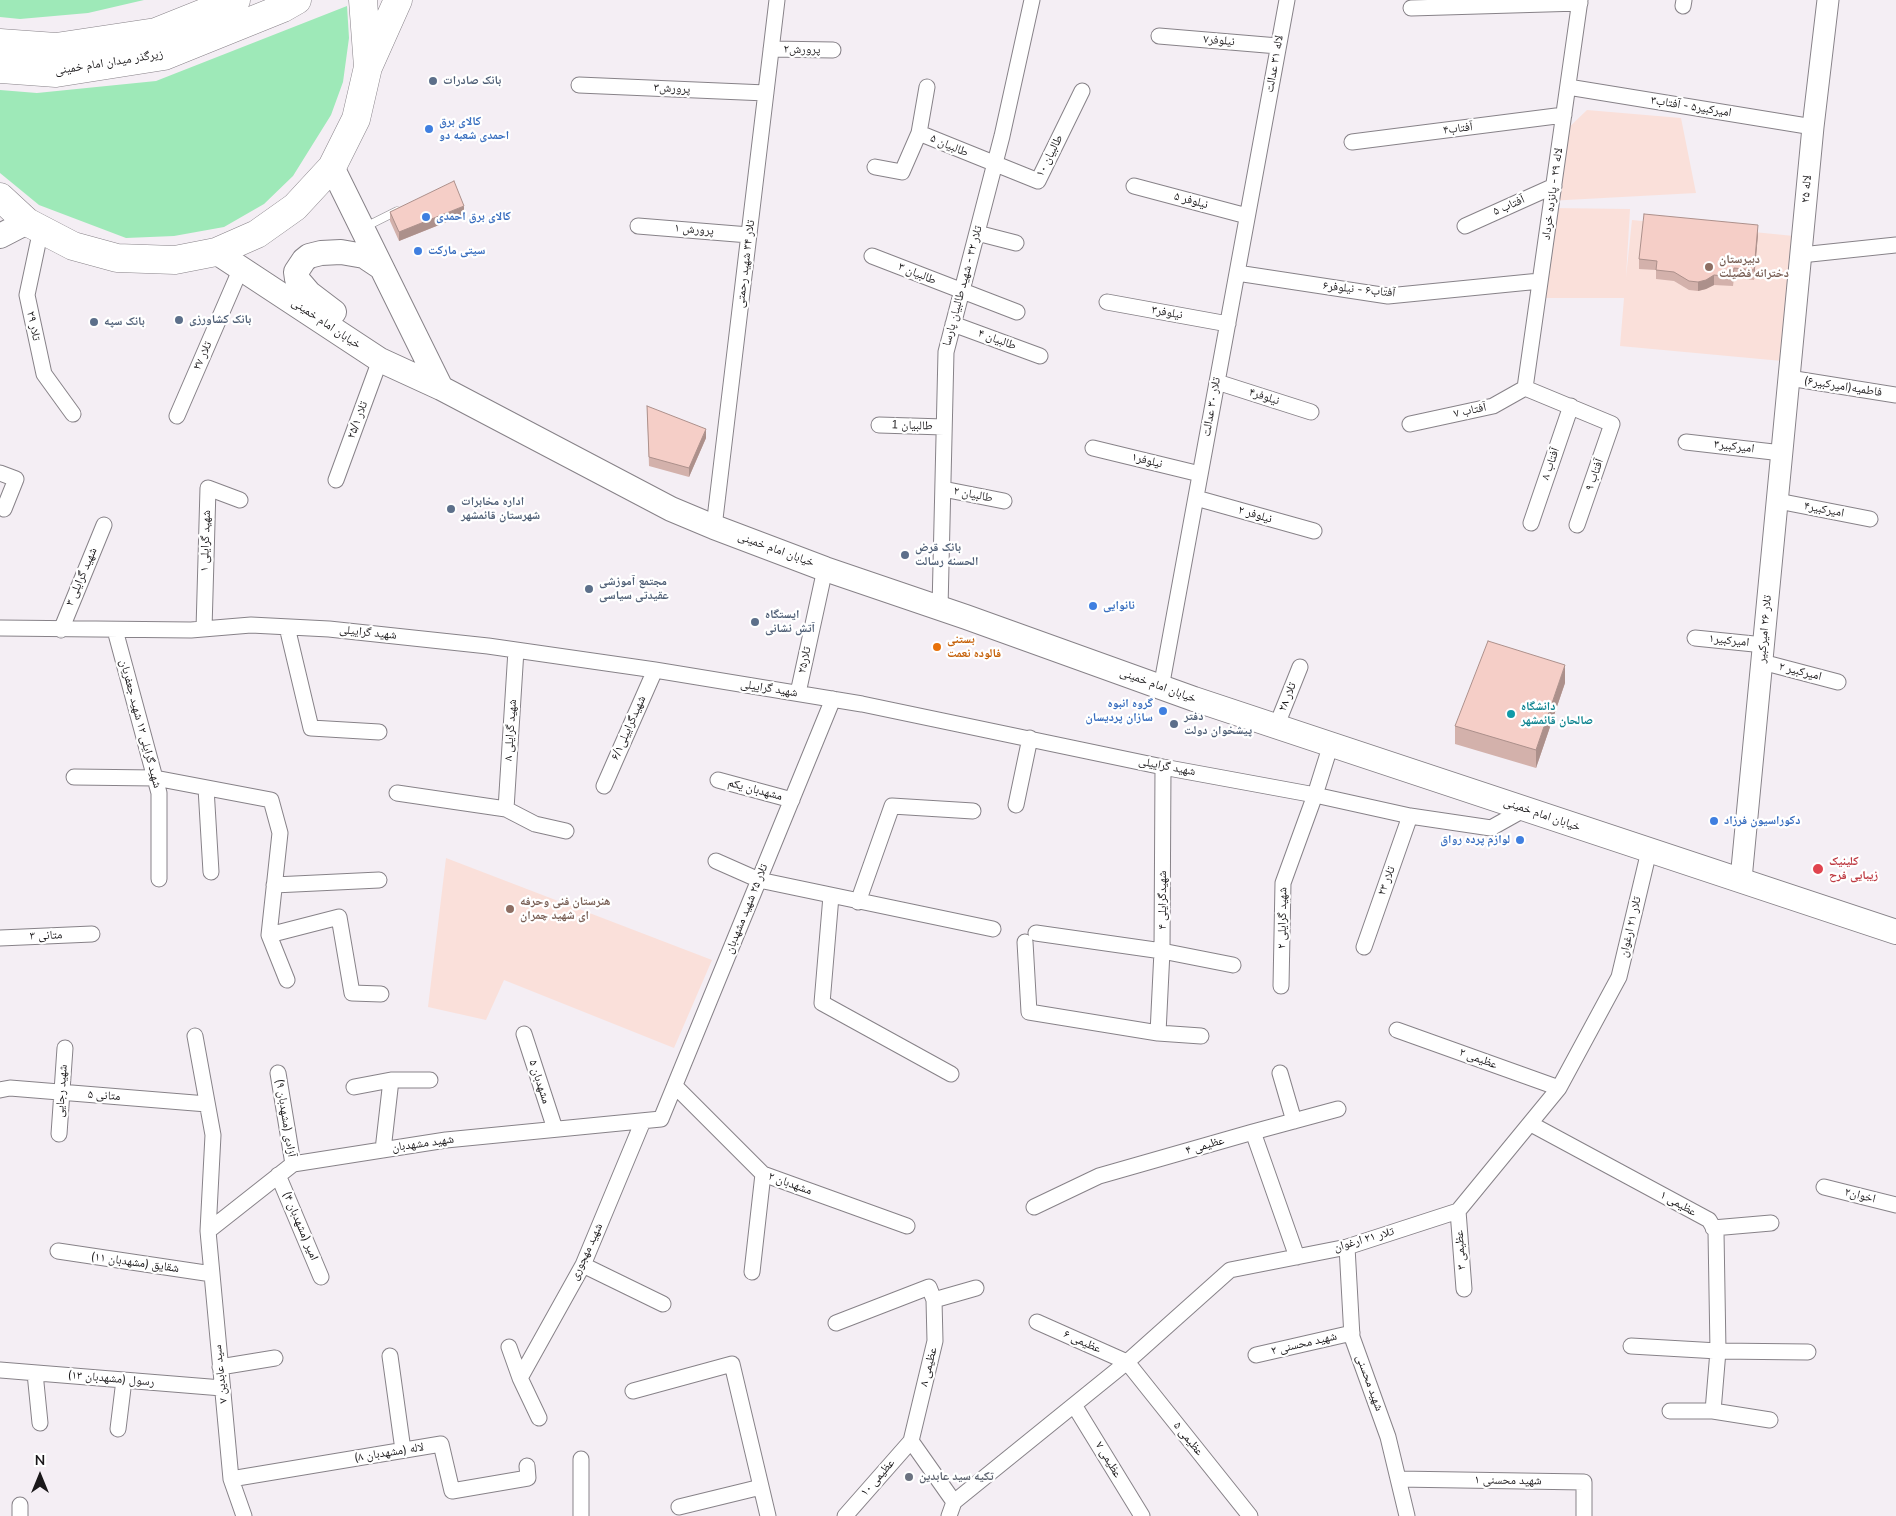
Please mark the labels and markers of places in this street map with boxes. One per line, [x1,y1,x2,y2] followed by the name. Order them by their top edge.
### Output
[443,74,501,88] place label: بانک صادرات
[427,75,439,87] marker: بانک صادرات
[439,115,509,143] place label: کالای برق احمدی شعبه دو
[423,123,435,135] marker: کالای برق احمدی شعبه دو
[436,210,511,224] place label: کالای برق احمدی
[420,211,432,223] marker: کالای برق احمدی
[428,244,485,258] place label: سیتی مارکت
[412,245,424,257] marker: سیتی مارکت
[1719,253,1789,281] place label: دبیرستان دخترانه فضیلت
[1703,261,1715,273] marker: دبیرستان دخترانه فضیلت
[189,313,251,327] place label: بانک کشاورزی
[173,314,185,326] marker: بانک کشاورزی
[104,315,145,329] place label: بانک سپه
[88,316,100,328] marker: بانک سپه
[461,495,540,523] place label: اداره مخابرات شهرستان قائمشهر
[445,503,457,515] marker: اداره مخابرات شهرستان قائمشهر
[915,541,978,569] place label: بانک قرض الحسنه رسالت
[899,549,911,561] marker: بانک قرض الحسنه رسالت
[599,575,669,603] place label: مجتمع آموزشی عقیدتی سیاسی
[583,583,595,595] marker: مجتمع آموزشی عقیدتی سیاسی
[1103,599,1135,613] place label: نانوایی
[1087,600,1099,612] marker: نانوایی
[765,608,815,636] place label: ایستگاه آتش نشانی
[749,616,761,628] marker: ایستگاه آتش نشانی
[947,633,1001,661] place label: بستنی فالوده نعمت
[931,641,943,653] marker: بستنی فالوده نعمت
[1085,697,1153,725] place label: گروه انبوه سازان پردیسان
[1521,700,1593,728] place label: دانشگاه صالحان قائمشهر
[1157,705,1169,717] marker: گروه انبوه سازان پردیسان
[1505,708,1517,720] marker: دانشگاه صالحان قائمشهر
[1184,710,1252,738] place label: دفتر پیشخوان دولت
[1168,718,1180,730] marker: دفتر پیشخوان دولت
[1724,814,1800,828] place label: دکوراسیون فرزاد
[1708,815,1720,827] marker: دکوراسیون فرزاد
[1440,833,1510,847] place label: لوازم پرده رواق
[1514,834,1526,846] marker: لوازم پرده رواق
[1829,855,1878,883] place label: کلینیک زیبایی فرح
[1811,862,1825,876] marker: کلینیک زیبایی فرح
[520,895,610,923] place label: هنرستان فنی وحرفه ای شهید چمران
[504,903,516,915] marker: هنرستان فنی وحرفه ای شهید چمران
[919,1470,994,1484] place label: تکیه سید عابدین
[903,1471,915,1483] marker: تکیه سید عابدین

